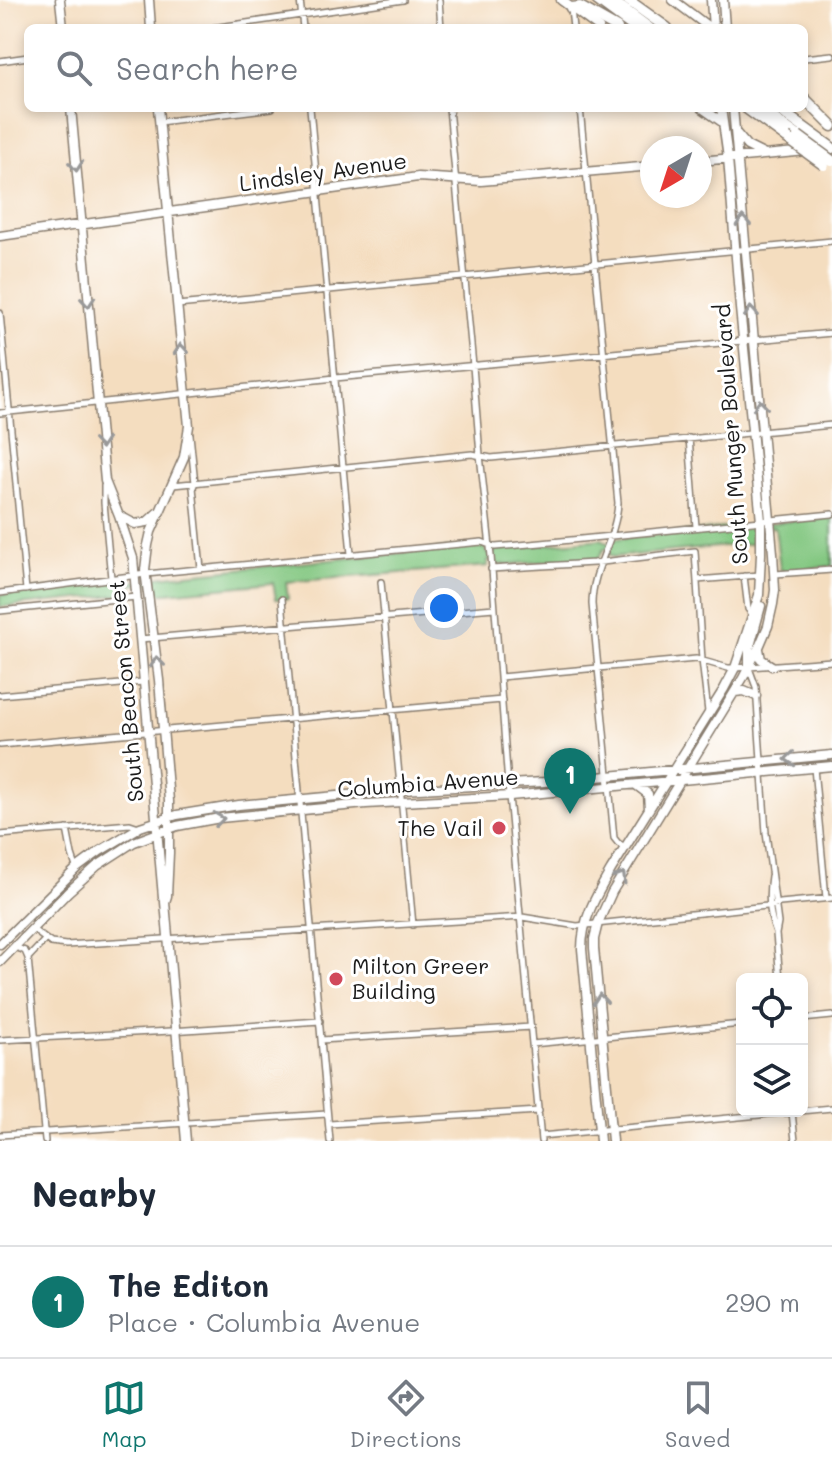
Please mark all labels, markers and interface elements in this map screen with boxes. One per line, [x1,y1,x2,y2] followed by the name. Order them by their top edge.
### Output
[24,24,808,112] search box
[52,46,96,90] icon: search
[116,48,299,88] text: Search here
[640,136,712,208] north arrow
[237,145,409,198] street label: Lindsley Avenue
[67,160,84,173] one-way arrow
[735,214,752,227] one-way arrow
[79,296,96,309] one-way arrow
[707,303,754,565] street label: South Munger Boulevard
[742,305,759,318] one-way arrow
[172,342,189,355] one-way arrow
[751,398,768,411] one-way arrow
[92,437,109,450] one-way arrow
[101,579,150,803] street label: South Beacon Street
[424,588,464,628] your location
[149,656,166,669] one-way arrow
[544,748,596,814] pin: 1
[783,750,796,767] one-way arrow
[336,762,519,803] street label: Columbia Avenue
[213,810,226,827] one-way arrow
[398,813,483,842] place label: The Vail
[490,819,508,837] marker: The Vail
[611,871,627,886] one-way arrow
[352,951,489,1005] place label: Milton Greer Building
[327,970,345,988] marker: Milton Greer Building
[736,973,808,1117] map controls
[736,973,808,1045] button: locate
[592,992,609,1005] one-way arrow
[736,1045,808,1117] button: layers
[32,1171,157,1216] text: Nearby
[108,1265,269,1305] text: The Editon
[52,1285,64,1319] text: 1
[725,1285,800,1319] text: 290 m
[108,1305,420,1339] text: Place · Columbia Avenue
[102,1376,147,1453] tab: Map
[350,1376,462,1453] tab: Directions
[665,1376,730,1453] tab: Saved

